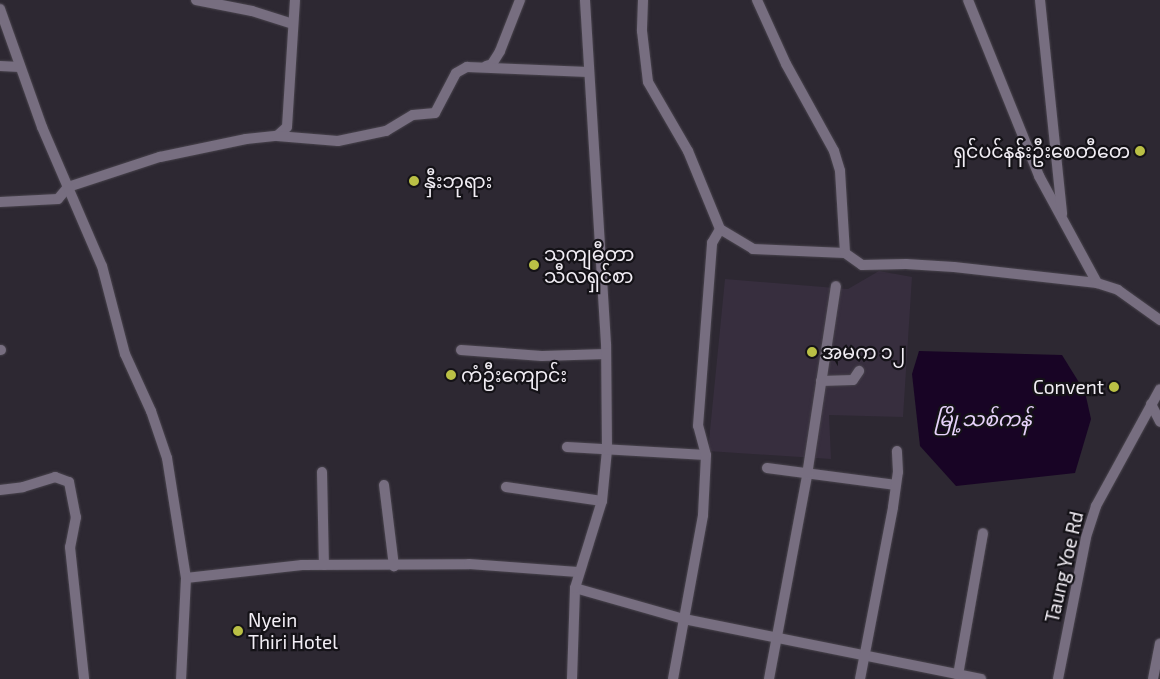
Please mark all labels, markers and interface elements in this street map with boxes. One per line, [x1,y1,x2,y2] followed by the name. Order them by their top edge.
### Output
[953,140,1130,162] place label: ရှင်ပင်နန်းဦးစေတီတေ
[1134,145,1146,157] marker: ရှင်ပင်နန်းဦးစေတီတေ
[424,170,492,192] place label: နှီးဘုရား
[408,175,420,187] marker: နှီးဘုရား
[544,243,634,287] place label: သကျဓီတာ သီလရှင်စာ
[528,259,540,271] marker: သကျဓီတာ သီလရှင်စာ
[822,341,905,363] place label: အမက ၁၂
[806,346,818,358] marker: အမက ၁၂
[461,364,567,386] place label: ကံဦးကျောင်း
[445,369,457,381] marker: ကံဦးကျောင်း
[1033,376,1104,398] place label: Convent
[1108,381,1120,393] marker: Convent
[934,406,1032,430] water label: မြို့သစ်ကန်
[1040,509,1088,625] street label: Taung Yoe Rd
[248,609,338,653] place label: Nyein Thiri Hotel
[232,625,244,637] marker: Nyein Thiri Hotel

